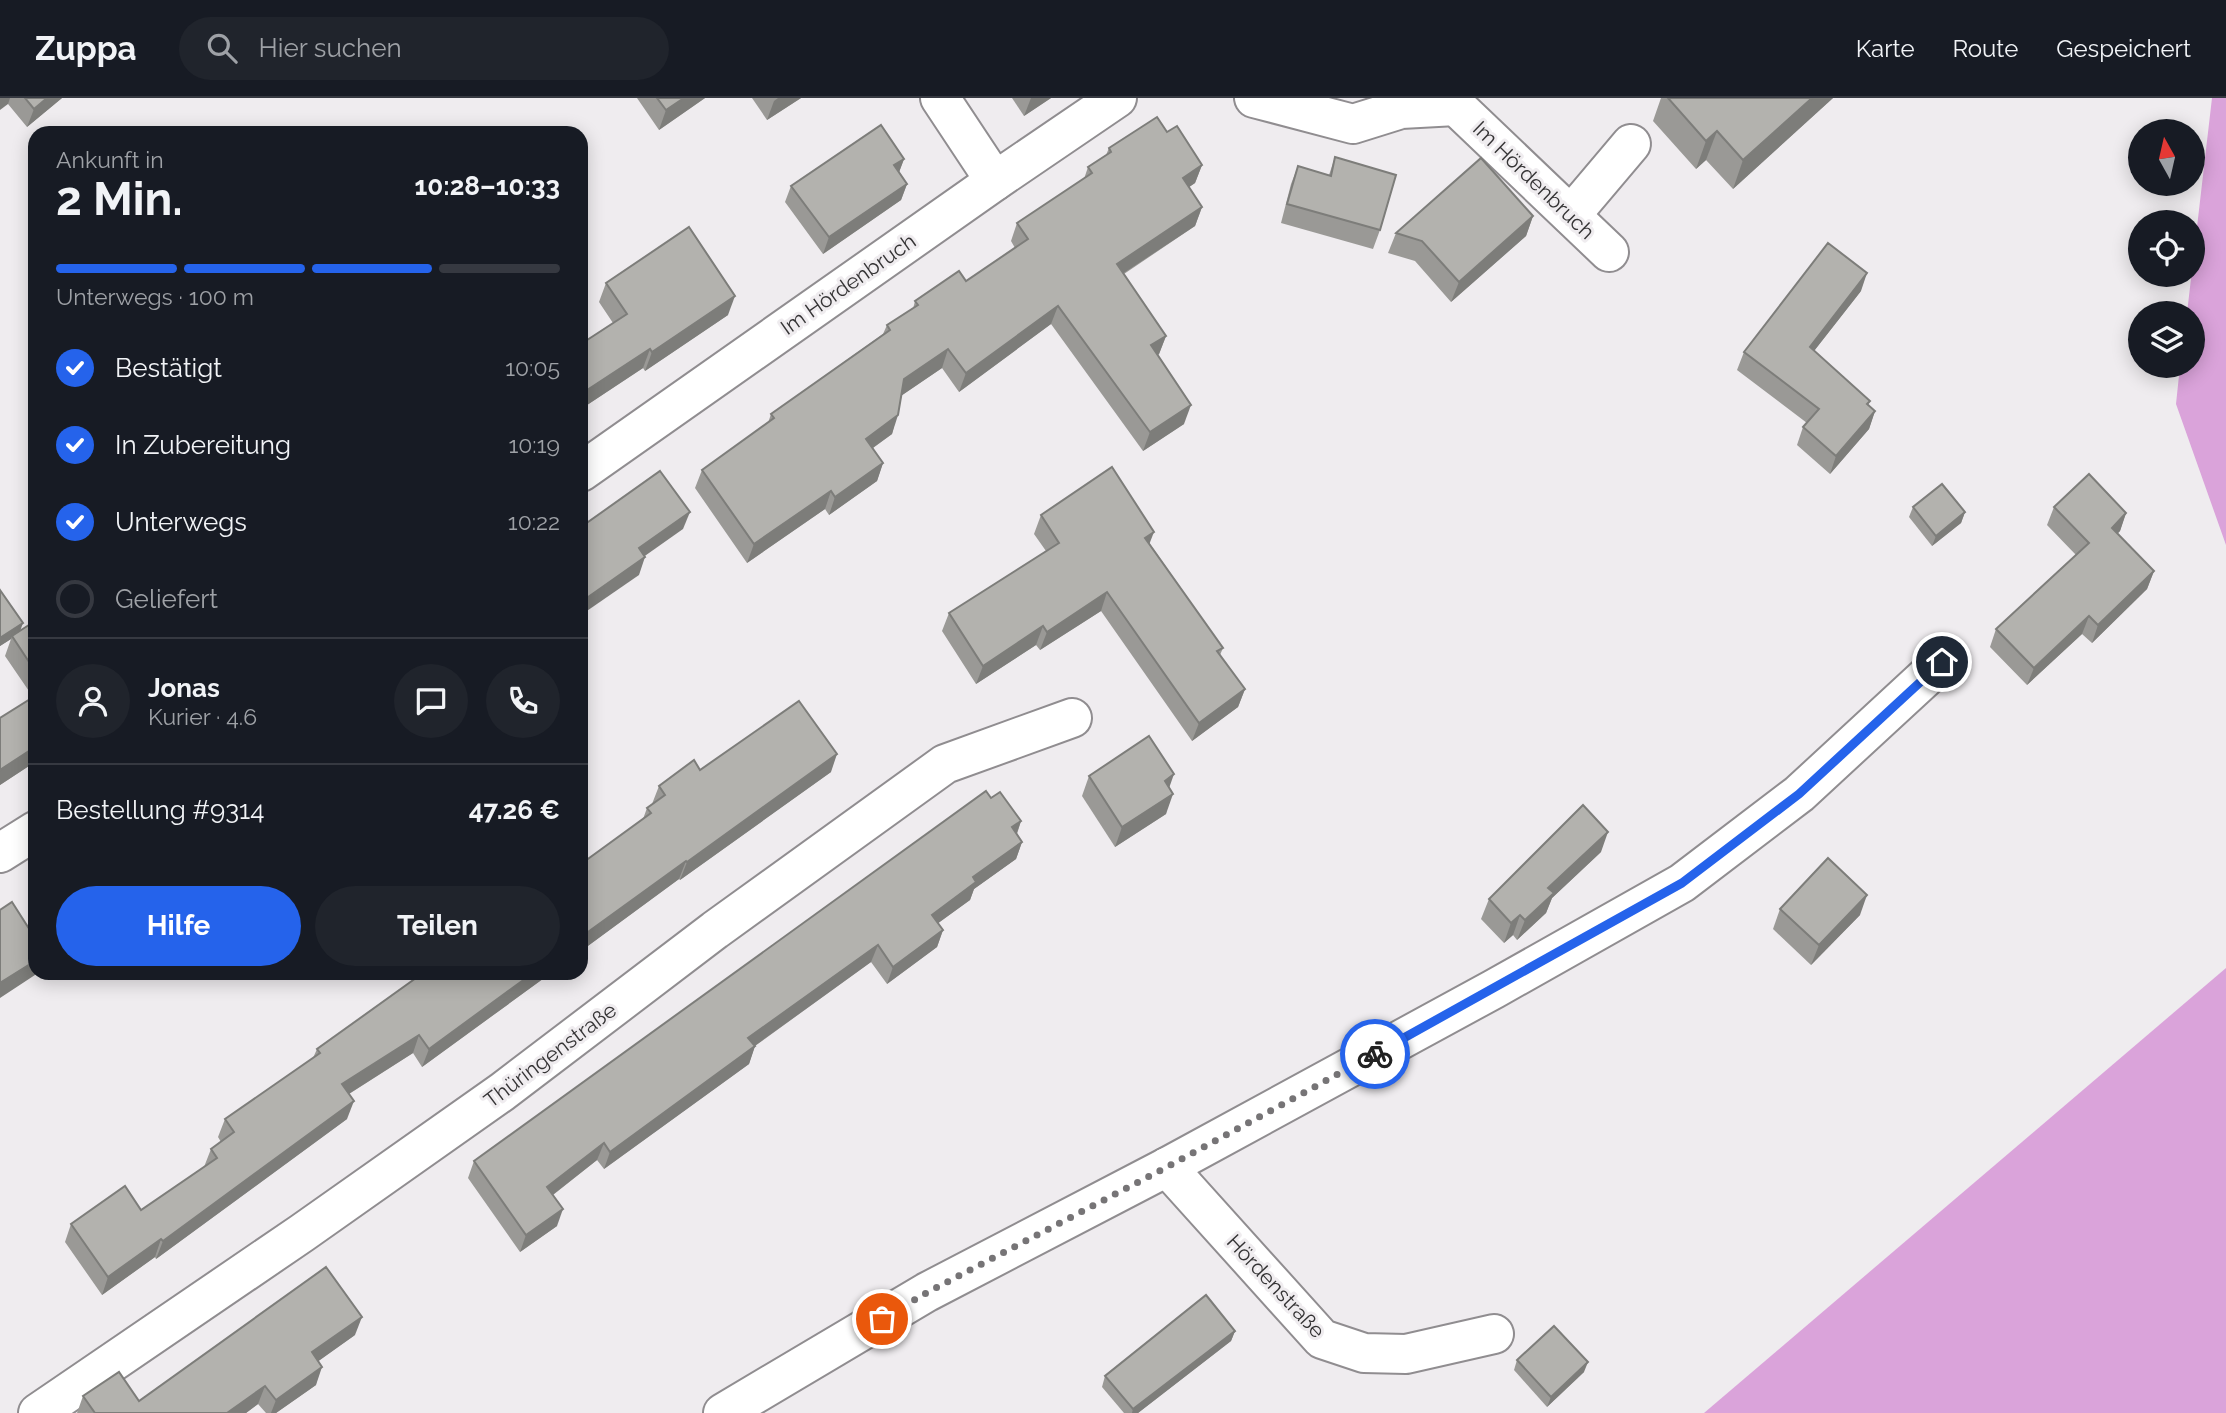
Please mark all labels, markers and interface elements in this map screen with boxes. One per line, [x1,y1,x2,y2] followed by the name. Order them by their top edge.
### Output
[179,17,669,80] search box
[35,29,137,68] text: Zuppa
[203,29,241,67] icon: search
[259,33,402,63] text: Hier suchen
[1856,34,1915,63] text: Karte
[1953,34,2018,63] text: Route
[2056,34,2191,63] text: Gespeichert
[1468,116,1600,244] street label: Im Hördenbruch
[2128,119,2205,196] north arrow
[2128,119,2205,378] map controls
[56,146,164,173] text: Ankunft in
[414,171,560,201] text: 10:28–10:33
[56,172,183,226] text: 2 Min.
[2128,210,2205,287] button: locate
[776,228,920,340] street label: Im Hördenbruch
[56,283,254,310] text: Unterwegs · 100 m
[2128,301,2205,378] button: layers
[56,349,94,387] icon: check
[115,353,222,383] text: Bestätigt
[505,354,560,381] text: 10:05
[56,426,94,464] icon: check
[115,430,291,460] text: In Zubereitung
[508,431,560,458] text: 10:19
[56,503,94,541] icon: check
[115,507,247,537] text: Unterwegs
[508,508,560,535] text: 10:22
[115,584,218,614] text: Geliefert
[1912,632,1972,692] pin
[1923,643,1961,681] icon: home
[56,664,130,738] button: person
[394,664,468,738] button: chat
[486,664,560,738] button: phone
[148,673,220,703] text: Jonas
[148,703,257,730] text: Kurier · 4.6
[56,795,264,825] text: Bestellung #9314
[469,795,560,825] text: 47.26 €
[56,886,301,966] button: Hilfe
[315,886,560,966] button: Teilen
[479,997,621,1113] street label: Thüringenstraße
[1340,1019,1410,1089] courier
[1356,1035,1394,1073] icon: bike
[1222,1229,1330,1343] street label: Hördenstraße
[852,1289,912,1349] pin
[863,1300,901,1338] icon: bag

